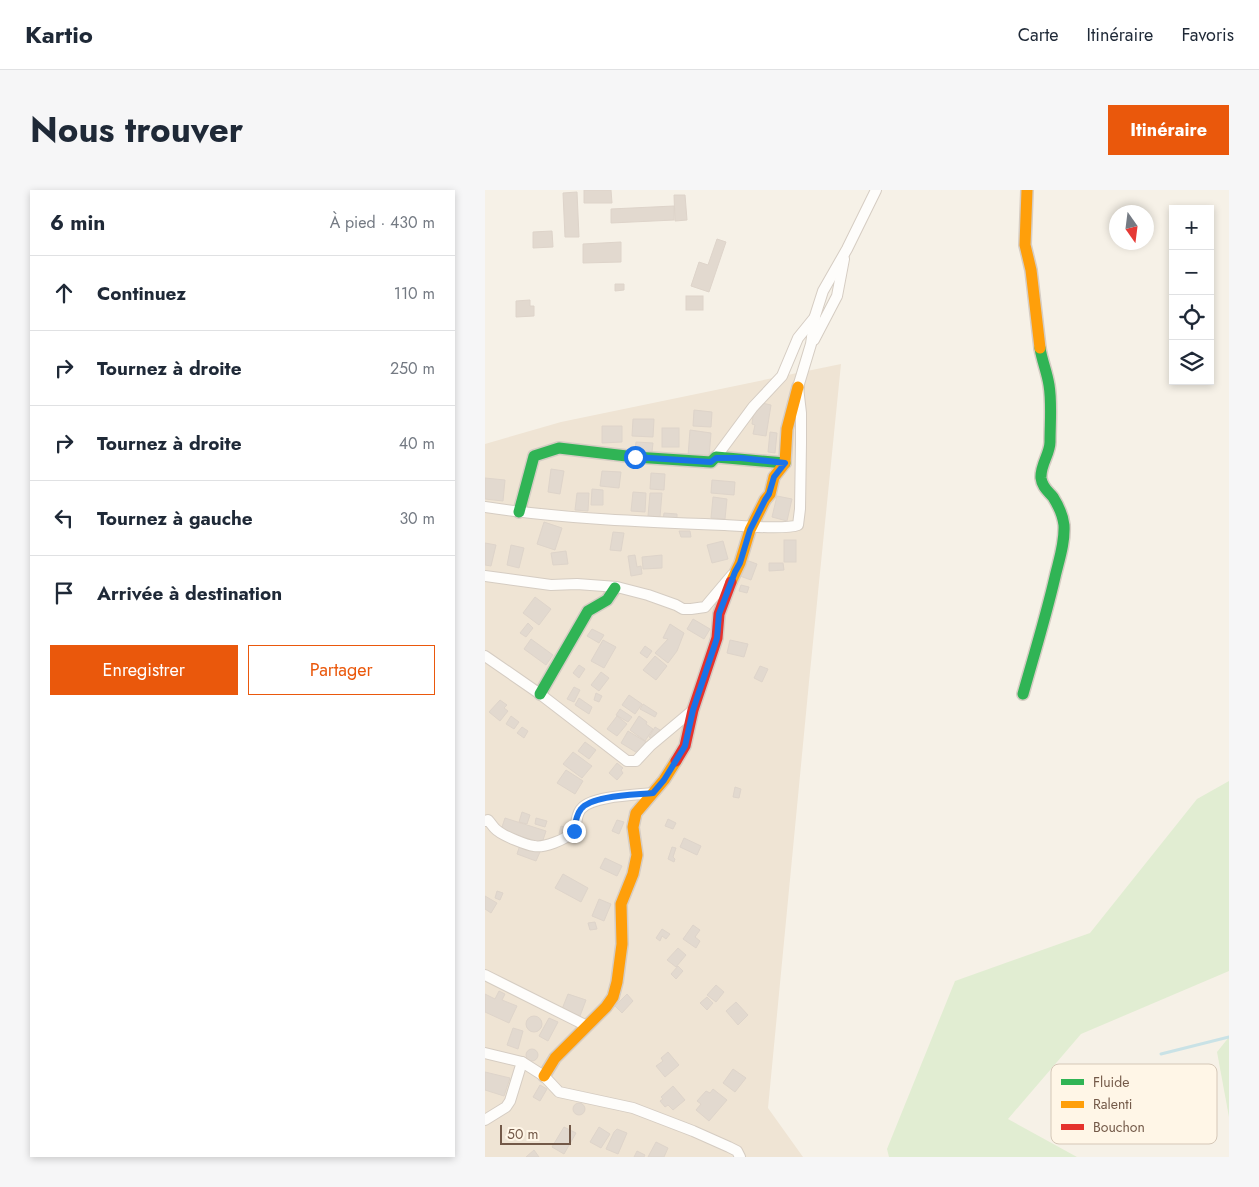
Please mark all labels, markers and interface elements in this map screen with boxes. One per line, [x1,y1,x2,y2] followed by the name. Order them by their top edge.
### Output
[25,17,93,52] text: Kartio
[1018,22,1059,48] text: Carte
[1087,22,1153,48] text: Itinéraire
[1181,22,1234,48] text: Favoris
[30,105,243,155] text: Nous trouver
[1108,105,1229,155] button: Itinéraire
[1109,205,1154,250] north arrow
[1169,205,1214,385] map controls
[1169,205,1214,250] button: +
[50,208,105,238] text: 6 min
[330,211,435,234] text: À pied · 430 m
[1169,250,1214,295] button: −
[50,279,78,307] icon: ahead
[97,280,186,307] text: Continuez
[394,282,435,305] text: 110 m
[1169,295,1214,340] button: locate
[1169,340,1214,385] button: layers
[50,354,78,382] icon: right
[97,355,242,382] text: Tournez à droite
[390,357,435,380] text: 250 m
[50,429,78,457] icon: right
[97,430,242,457] text: Tournez à droite
[399,432,435,455] text: 40 m
[624,446,647,469] route start
[50,504,78,532] icon: left
[97,505,253,532] text: Tournez à gauche
[399,507,435,530] text: 30 m
[50,579,78,607] icon: arrive
[97,580,282,607] text: Arrivée à destination
[50,645,238,695] button: Enregistrer
[248,645,435,695] button: Partager
[563,820,586,843] route end
[1051,1064,1217,1144] legend
[1093,1072,1129,1092] text: Fluide
[1093,1094,1132,1114] text: Ralenti
[1093,1117,1145,1137] text: Bouchon
[500,1122,571,1145] scale bar
[507,1124,538,1144] text: 50 m

